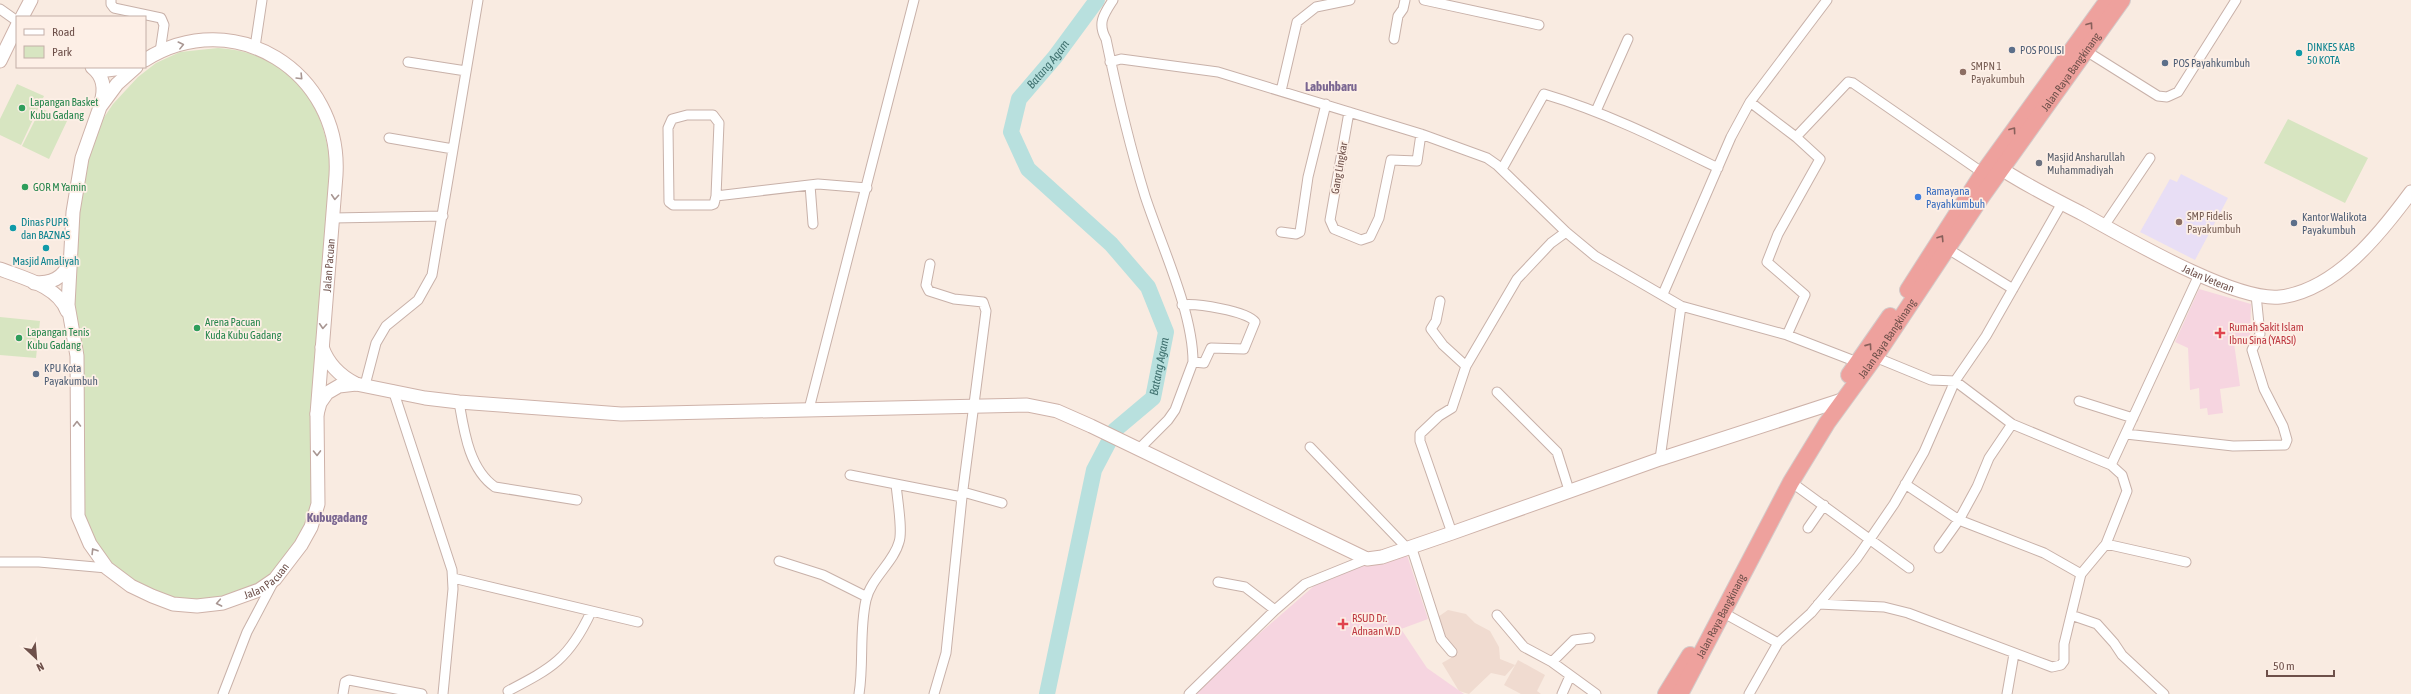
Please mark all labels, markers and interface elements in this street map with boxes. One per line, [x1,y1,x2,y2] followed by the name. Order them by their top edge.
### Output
[16,16,146,68] legend
[2085,22,2093,29] one-way arrow
[52,25,75,39] text: Road
[2039,30,2103,113] street label: Jalan Raya Bangkinang
[1024,37,1072,92] water label: Batang Agam
[2307,41,2355,66] place label: DINKES KAB 50 KOTA
[178,42,184,50] one-way arrow
[2020,44,2064,56] place label: POS POLISI
[52,45,73,59] text: Park
[2007,45,2017,55] marker: POS POLISI
[2294,48,2304,58] marker: DINKES KAB 50 KOTA
[2173,57,2250,69] place label: POS Payahkumbuh
[2160,58,2170,68] marker: POS Payahkumbuh
[1971,60,2025,85] place label: SMPN 1 Payakumbuh
[1958,67,1968,77] marker: SMPN 1 Payakumbuh
[295,72,303,80] one-way arrow
[1305,79,1357,94] district label: Labuhbaru
[30,96,99,121] place label: Lapangan Basket Kubu Gadang
[17,103,27,113] marker: Lapangan Basket Kubu Gadang
[2009,128,2016,135] one-way arrow
[1329,140,1350,195] street label: Gang Lingkar
[2047,151,2125,176] place label: Masjid Ansharullah Muhammadiyah
[2034,158,2044,168] marker: Masjid Ansharullah Muhammadiyah
[33,181,86,193] place label: GOR M Yamin
[20,182,30,192] marker: GOR M Yamin
[1926,185,1985,210] place label: Ramayana Payahkumbuh
[1913,192,1923,202] marker: Ramayana Payahkumbuh
[330,194,339,200] one-way arrow
[2187,210,2241,235] place label: SMP Fidelis Payakumbuh
[2302,211,2367,236] place label: Kantor Walikota Payakumbuh
[21,216,71,241] place label: Dinas PUPR dan BAZNAS
[2174,217,2184,227] marker: SMP Fidelis Payakumbuh
[2289,218,2299,228] marker: Kantor Walikota Payakumbuh
[8,223,18,233] marker: Dinas PUPR dan BAZNAS
[1936,235,1944,242] one-way arrow
[321,238,337,293] street label: Jalan Pacuan
[41,243,51,253] marker: Masjid Amaliyah
[13,255,79,267] place label: Masjid Amaliyah
[2180,262,2236,294] street label: Jalan Veteran
[1856,296,1918,380] street label: Jalan Raya Bangkinang
[205,316,282,341] place label: Arena Pacuan Kuda Kubu Gadang
[2229,321,2304,346] place label: Rumah Sakit Islam Ibnu Sina (YARSI)
[192,323,202,333] marker: Arena Pacuan Kuda Kubu Gadang
[318,323,327,329] one-way arrow
[27,326,90,351] place label: Lapangan Tenis Kubu Gadang
[2214,327,2226,339] marker: Rumah Sakit Islam Ibnu Sina (YARSI)
[14,333,24,343] marker: Lapangan Tenis Kubu Gadang
[1147,336,1172,397] water label: Batang Agam
[1864,344,1871,351] one-way arrow
[44,362,98,387] place label: KPU Kota Payakumbuh
[31,369,41,379] marker: KPU Kota Payakumbuh
[73,421,81,427] one-way arrow
[313,450,321,456] one-way arrow
[307,510,368,525] district label: Kubugadang
[92,548,99,555] one-way arrow
[242,561,291,601] street label: Jalan Pacuan
[1694,572,1748,660] street label: Jalan Raya Bangkinang
[216,598,222,607] one-way arrow
[1352,612,1401,637] place label: RSUD Dr. Adnaan W.D
[1337,618,1349,630] marker: RSUD Dr. Adnaan W.D
[16,638,56,678] north arrow
[2267,652,2334,678] scale bar
[2273,659,2295,673] text: 50 m
[35,660,46,674] text: N

